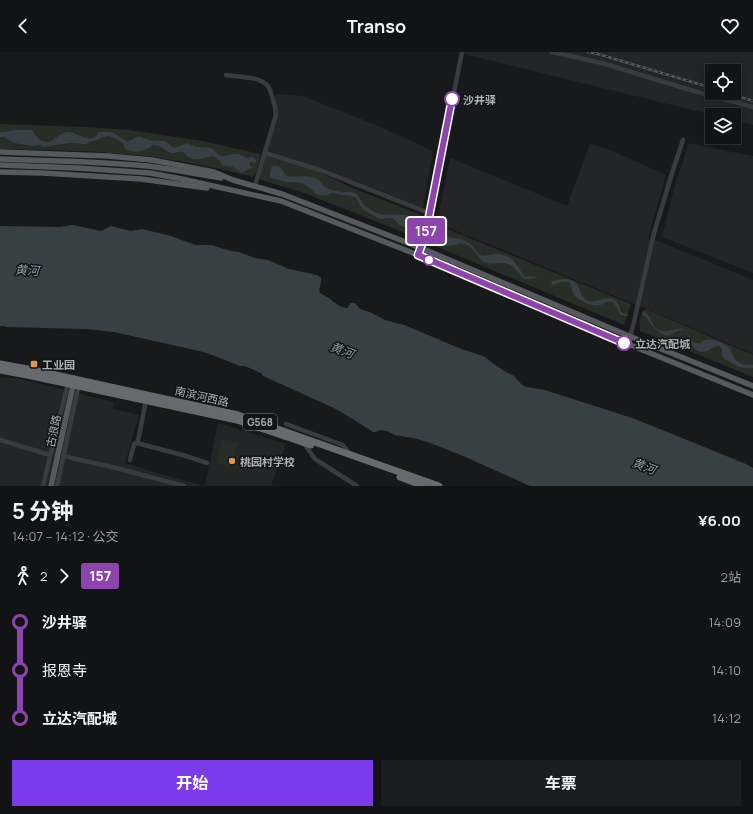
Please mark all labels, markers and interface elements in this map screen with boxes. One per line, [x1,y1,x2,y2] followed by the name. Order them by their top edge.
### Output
[347,14,406,38] text: Transo
[12,15,34,37] icon: back
[719,15,741,37] icon: heart
[705,64,741,144] map controls
[705,64,741,100] button: locate
[444,91,460,107] marker: 沙井驿
[463,92,496,107] place label: 沙井驿
[705,108,741,144] button: layers
[403,218,449,244] line badge: 157
[415,221,437,240] text: 157
[423,254,435,266] unlabelled marker
[14,261,42,279] water label: 黄河
[616,335,632,351] marker: 立达汽配城
[635,336,691,351] place label: 立达汽配城
[328,338,358,363] water label: 黄河
[42,357,75,372] place label: 工业园
[29,359,39,369] marker: 工业园
[174,383,230,409] street label: 南滨河西路
[42,413,64,449] street label: 古浪路
[243,414,277,430] road number: G568
[240,454,295,469] place label: 桃园村学校
[630,454,660,479] water label: 黄河
[227,456,237,466] marker: 桃园村学校
[12,496,73,526] text: 5 分钟
[698,510,741,531] text: ¥6.00
[12,527,119,545] text: 14:07 – 14:12 · 公交
[12,565,34,587] icon: walk
[53,565,75,587] icon: forward
[89,566,111,585] text: 157
[40,567,47,585] text: 2
[721,568,741,586] text: 2站
[42,612,87,633] text: 沙井驿
[708,613,741,631] text: 14:09
[42,660,87,681] text: 报恩寺
[711,661,741,679] text: 14:10
[42,708,117,729] text: 立达汽配城
[712,709,741,727] text: 14:12
[12,760,373,806] button: 开始
[381,760,741,806] button: 车票

